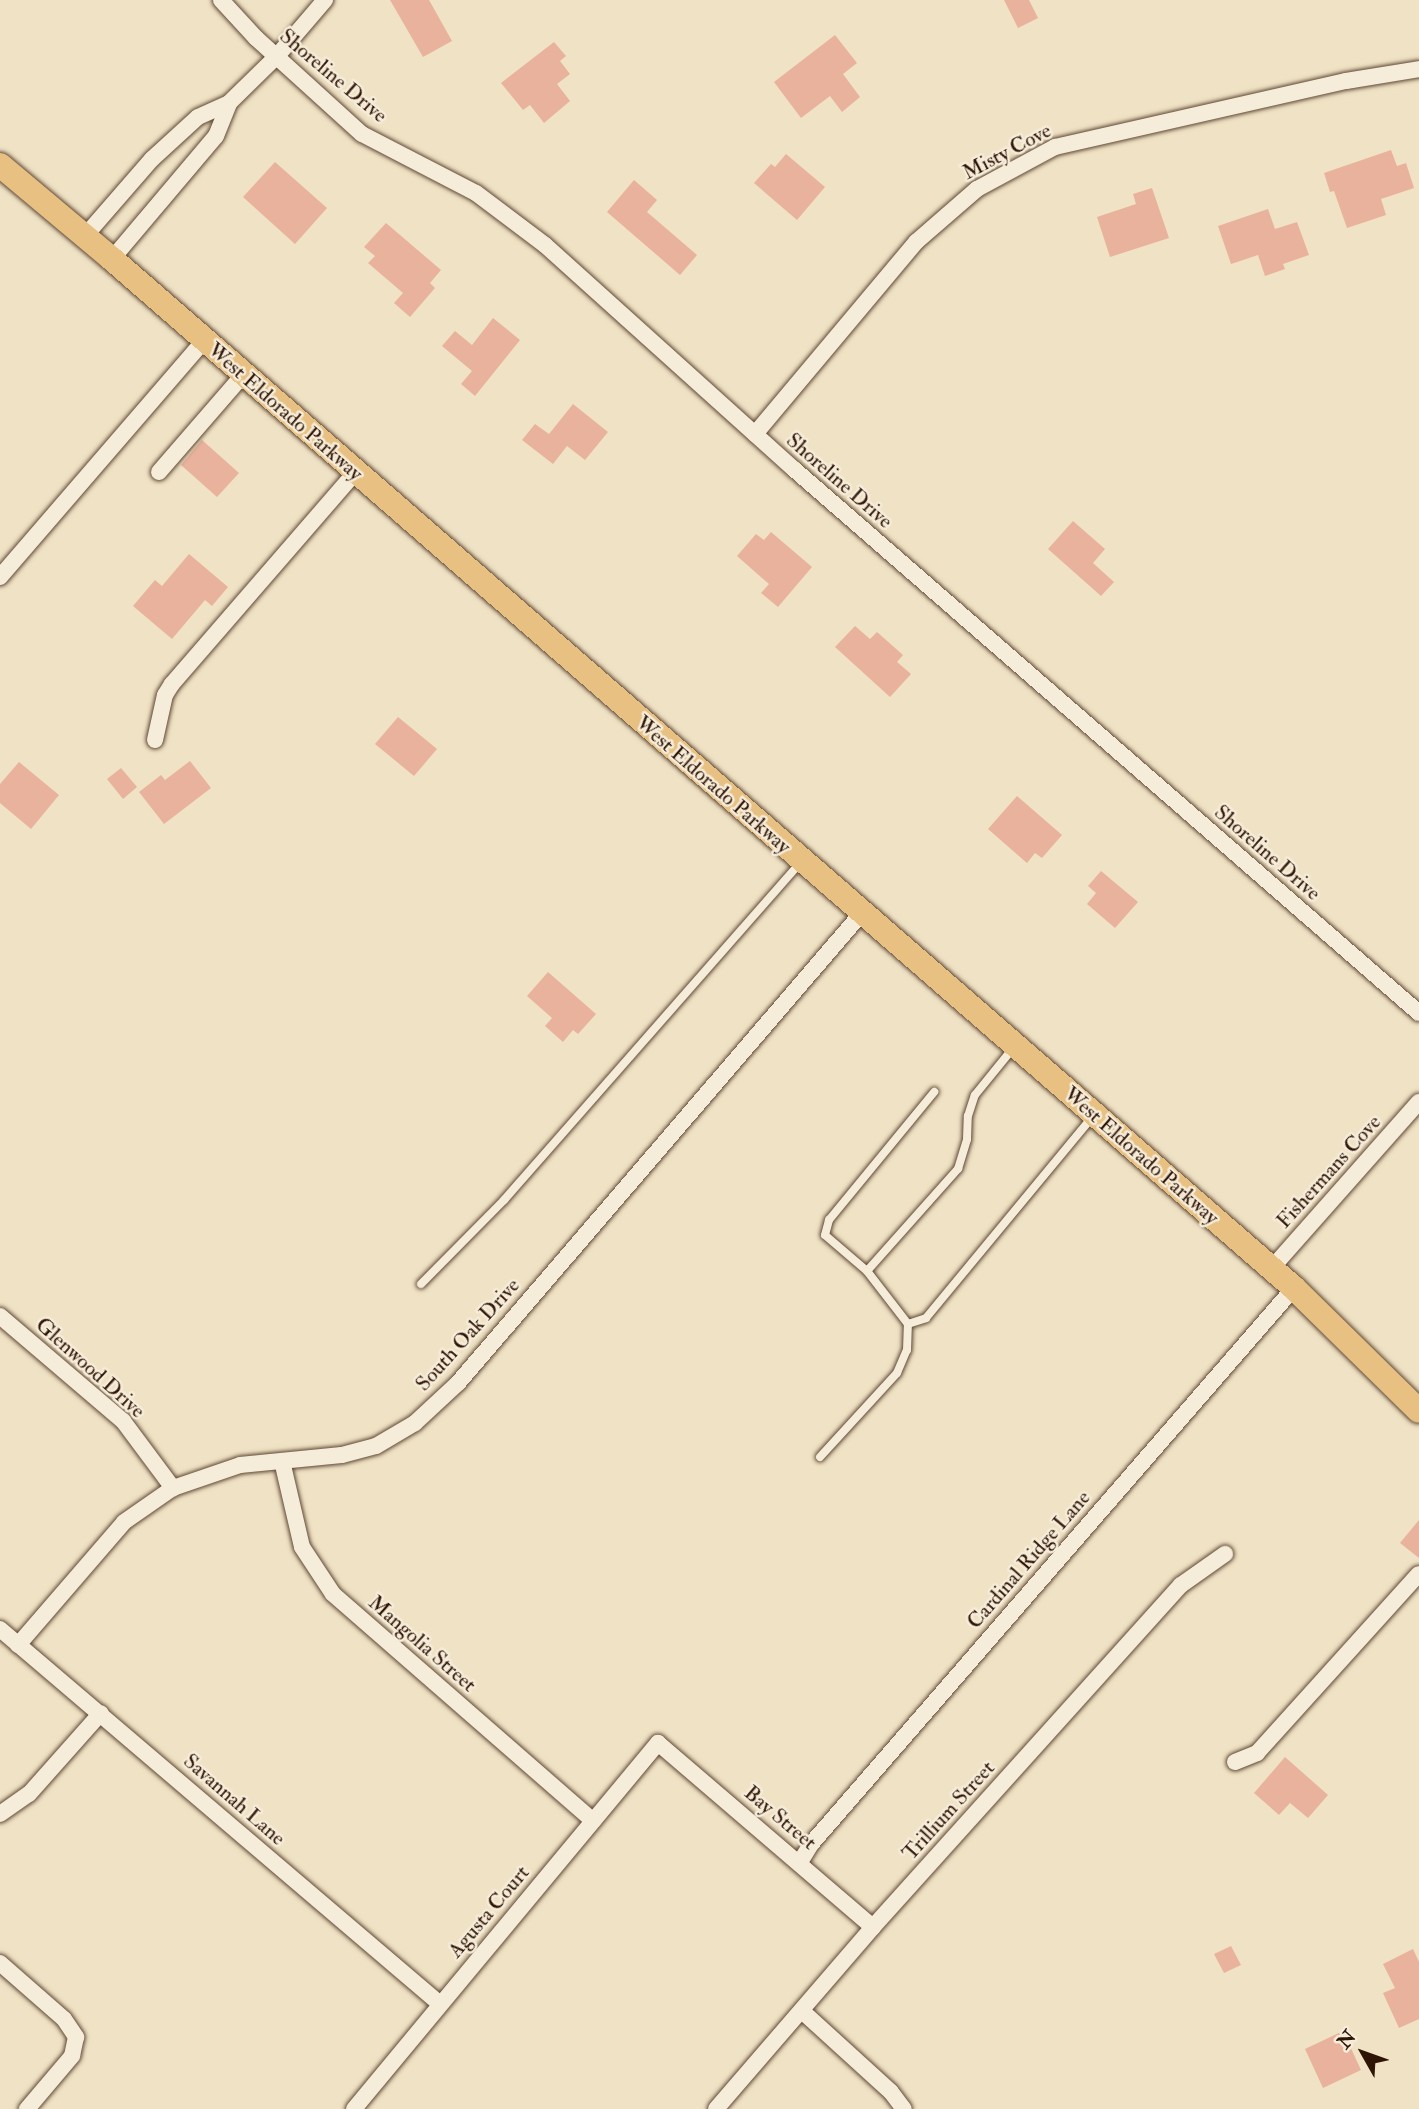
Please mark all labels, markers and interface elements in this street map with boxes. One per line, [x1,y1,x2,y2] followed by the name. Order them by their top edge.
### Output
[274,24,392,128] street label: Shoreline Drive
[958,118,1056,186] street label: Misty Cove
[202,338,368,486] street label: West Eldorado Parkway
[781,428,897,534] street label: Shoreline Drive
[630,711,796,859] street label: West Eldorado Parkway
[1209,800,1325,906] street label: Shoreline Drive
[1058,1082,1224,1230] street label: West Eldorado Parkway
[1272,1110,1386,1234] street label: Fishermans Cove
[411,1273,525,1397] street label: South Oak Drive
[30,1312,150,1424] street label: Glenwood Drive
[962,1486,1096,1634] street label: Cardinal Ridge Lane
[363,1590,481,1698] street label: Mangolia Street
[178,1749,290,1851] street label: Savannah Lane
[898,1756,1000,1866] street label: Trillium Street
[739,1781,821,1855] street label: Bay Street
[443,1861,535,1963] street label: Agusta Court
[1328,2018,1398,2088] north arrow
[1332,2025,1362,2054] text: N

